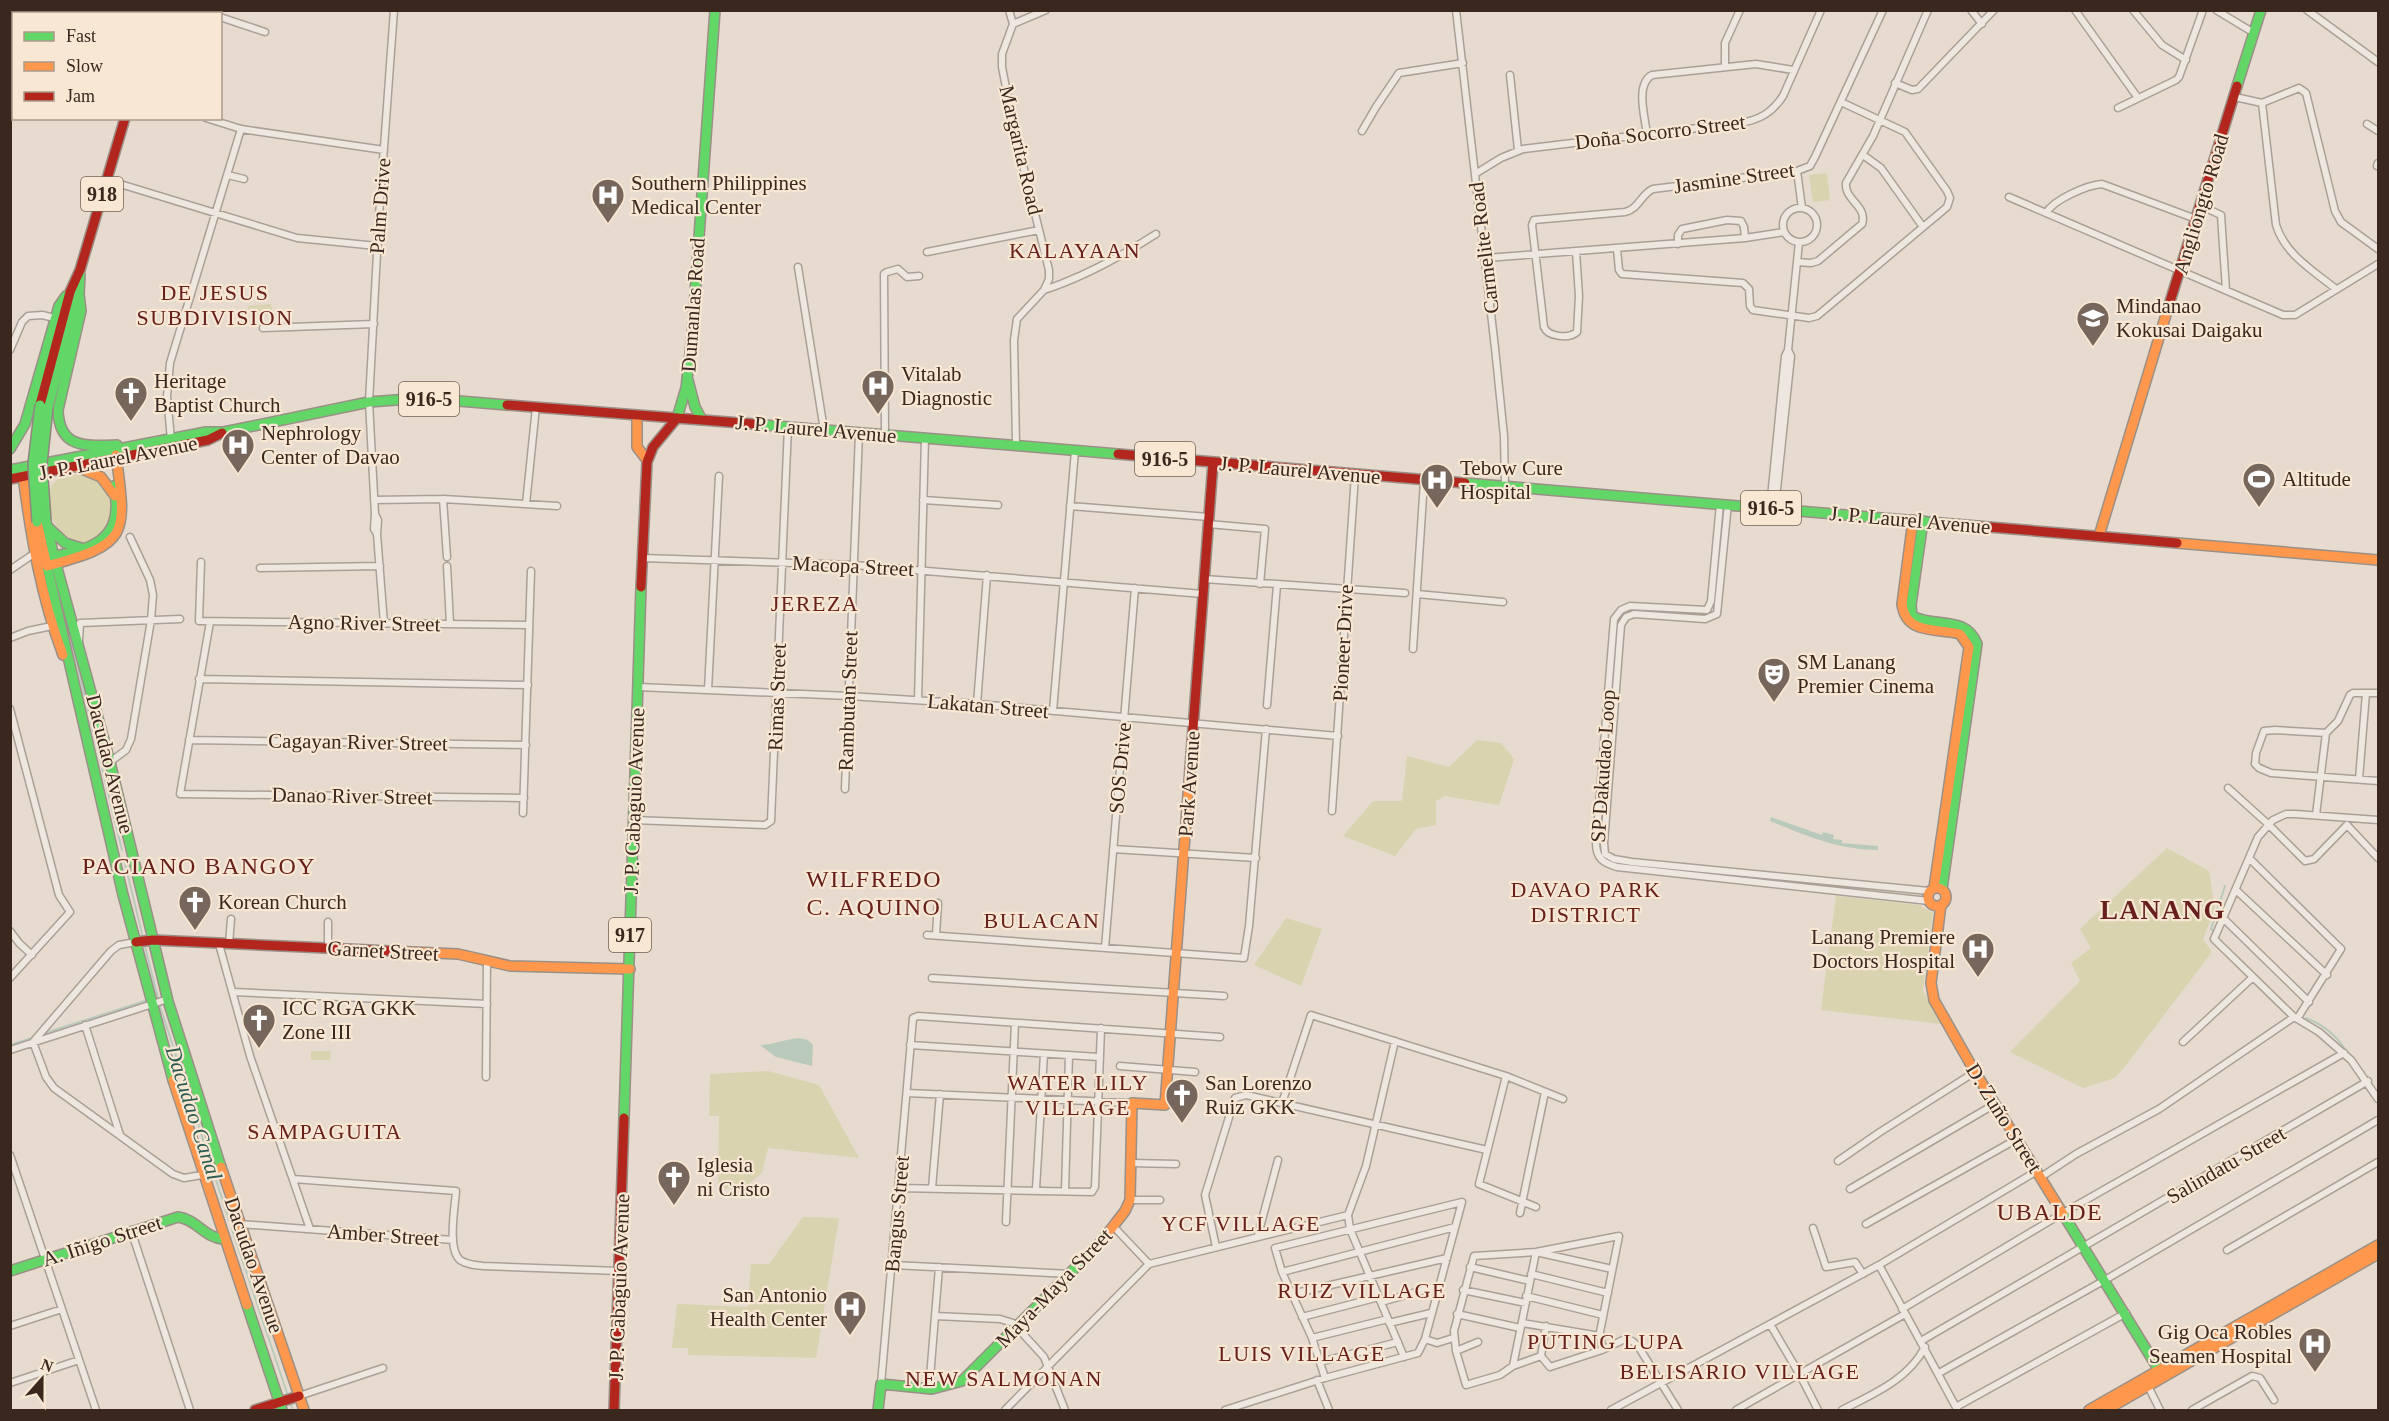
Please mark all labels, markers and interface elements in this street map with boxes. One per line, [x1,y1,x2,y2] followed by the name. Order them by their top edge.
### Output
[12,12,222,120] legend
[66,26,96,46] text: Fast
[66,56,103,76] text: Slow
[994,83,1048,217] street label: Margarita Road
[66,86,95,106] text: Jam
[1573,110,1747,154] street label: Doña Socorro Street
[2168,131,2234,277] street label: Angliongto Road
[365,157,395,255] street label: Palm Drive
[1672,158,1796,198] street label: Jasmine Street
[631,171,807,219] place label: Southern Philippines Medical Center
[81,177,123,211] road number: 918
[590,177,626,224] hospital icon: Southern Philippines Medical Center
[1464,180,1504,315] street label: Carmelite Road
[676,236,710,373] street label: Dumanlas Road
[1009,238,1141,263] district label: KALAYAAN
[136,280,294,330] district label: DE JESUS SUBDIVISION
[2116,294,2263,342] place label: Mindanao Kokusai Daigaku
[2075,300,2111,347] school or university icon: Mindanao Kokusai Daigaku
[901,362,992,410] place label: Vitalab Diagnostic
[860,368,896,415] hospital icon: Vitalab Diagnostic
[154,369,281,417] place label: Heritage Baptist Church
[113,375,149,422] church icon: Heritage Baptist Church
[399,382,459,416] road number: 916-5
[735,410,897,448] street label: J. P. Laurel Avenue
[261,421,400,469] place label: Nephrology Center of Davao
[220,427,256,474] hospital icon: Nephrology Center of Davao
[37,431,199,485] street label: J. P. Laurel Avenue
[1135,442,1195,476] road number: 916-5
[1219,451,1381,489] street label: J. P. Laurel Avenue
[1460,456,1563,504] place label: Tebow Cure Hospital
[2241,461,2277,508] sports icon: Altitude
[1419,462,1455,509] hospital icon: Tebow Cure Hospital
[2282,467,2351,491] place label: Altitude
[1741,491,1801,525] road number: 916-5
[1829,501,1991,539] street label: J. P. Laurel Avenue
[792,551,915,581] street label: Macopa Street
[1328,584,1358,702] street label: Pioneer Drive
[771,591,859,616] district label: JEREZA
[287,610,441,636] street label: Agno River Street
[834,630,862,772] street label: Rambutan Street
[763,642,791,751] street label: Rimas Street
[1797,650,1935,698] place label: SM Lanang Premier Cinema
[1756,656,1792,703] theatre icon: SM Lanang Premier Cinema
[926,689,1050,723] street label: Lakatan Street
[1586,689,1620,843] street label: SP Dakudao Loop
[81,692,139,836] street label: Dacudao Avenue
[619,707,649,895] street label: J. P. Cabaguio Avenue
[1104,721,1136,815] street label: SOS Drive
[268,728,448,756] street label: Cagayan River Street
[1173,730,1205,838] street label: Park Avenue
[271,783,433,809] street label: Danao River Street
[82,853,316,879] district label: PACIANO BANGOY
[806,866,942,920] district label: WILFREDO C. AQUINO
[1511,877,1661,927] district label: DAVAO PARK DISTRICT
[177,884,213,931] church icon: Korean Church
[218,890,347,914] place label: Korean Church
[2100,895,2226,925] district label: LANANG
[984,908,1100,933] district label: BULACAN
[609,918,651,952] road number: 917
[1811,925,1955,973] place label: Lanang Premiere Doctors Hospital
[1960,931,1996,978] hospital icon: Lanang Premiere Doctors Hospital
[327,936,439,966] street label: Garnet Street
[282,996,416,1044] place label: ICC RGA GKK Zone III
[241,1002,277,1049] church icon: ICC RGA GKK Zone III
[160,1042,228,1183] water label: Dacudao Canal
[1961,1059,2047,1177] street label: D. Zuño Street
[1007,1070,1149,1120] district label: WATER LILY VILLAGE
[1205,1071,1312,1119] place label: San Lorenzo Ruiz GKK
[1164,1077,1200,1124] church icon: San Lorenzo Ruiz GKK
[247,1119,403,1144] district label: SAMPAGUITA
[2162,1121,2290,1209] street label: Salindatu Street
[697,1153,770,1201] place label: Iglesia ni Cristo
[880,1154,914,1273] street label: Bangus Street
[656,1159,692,1206] church icon: Iglesia ni Cristo
[604,1193,634,1381] street label: J. P. Cabaguio Avenue
[219,1194,289,1336] street label: Dacudao Avenue
[1997,1199,2103,1225] district label: UBALDE
[39,1210,165,1272] street label: A. Iñigo Street
[1161,1211,1321,1236] district label: YCF VILLAGE
[326,1219,440,1251] street label: Amber Street
[991,1223,1117,1353] street label: Maya-Maya Street
[1277,1278,1447,1303] district label: RUIZ VILLAGE
[710,1283,827,1331] place label: San Antonio Health Center
[832,1289,868,1336] hospital icon: San Antonio Health Center
[2149,1320,2292,1368] place label: Gig Oca Robles Seamen Hospital
[2297,1326,2333,1373] hospital icon: Gig Oca Robles Seamen Hospital
[1527,1329,1685,1354] district label: PUTING LUPA
[1218,1341,1386,1366] district label: LUIS VILLAGE
[12,1349,72,1409] north arrow
[39,1355,56,1376] text: N
[1620,1359,1860,1384] district label: BELISARIO VILLAGE
[905,1366,1103,1391] district label: NEW SALMONAN

